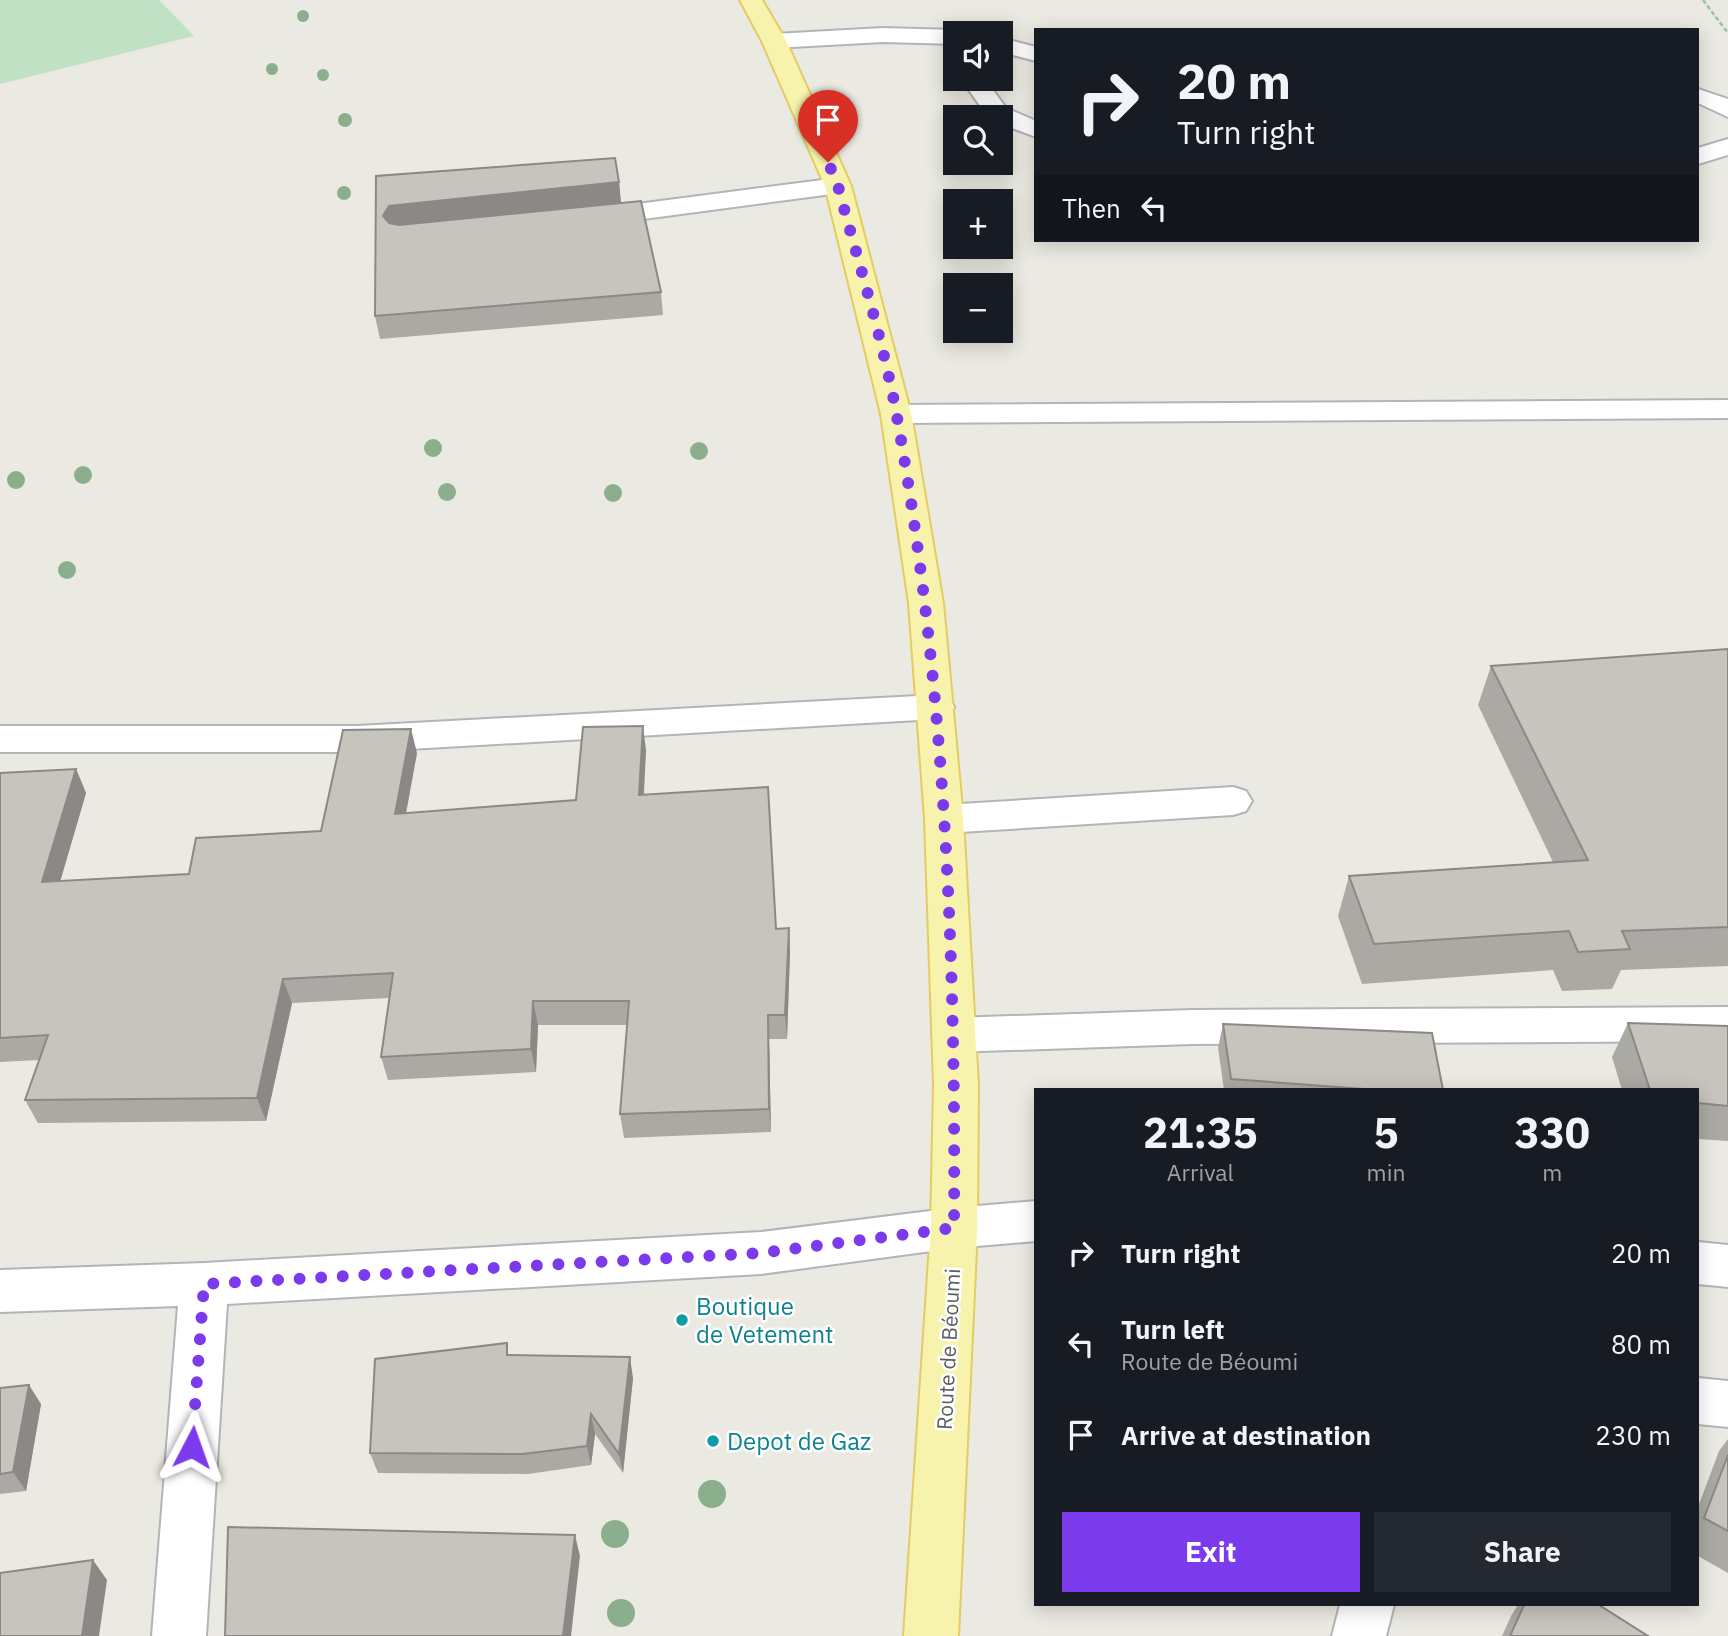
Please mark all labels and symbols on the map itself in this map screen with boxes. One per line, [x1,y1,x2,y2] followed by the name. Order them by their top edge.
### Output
[798,90,858,162] pin
[930,1267,966,1431] street label: Route de Béoumi
[696,1290,834,1350] place label: Boutique de Vetement
[674,1312,690,1328] marker: Boutique de Vetement
[155,1410,229,1484] position arrow
[727,1425,871,1457] place label: Depot de Gaz
[705,1433,721,1449] marker: Depot de Gaz

